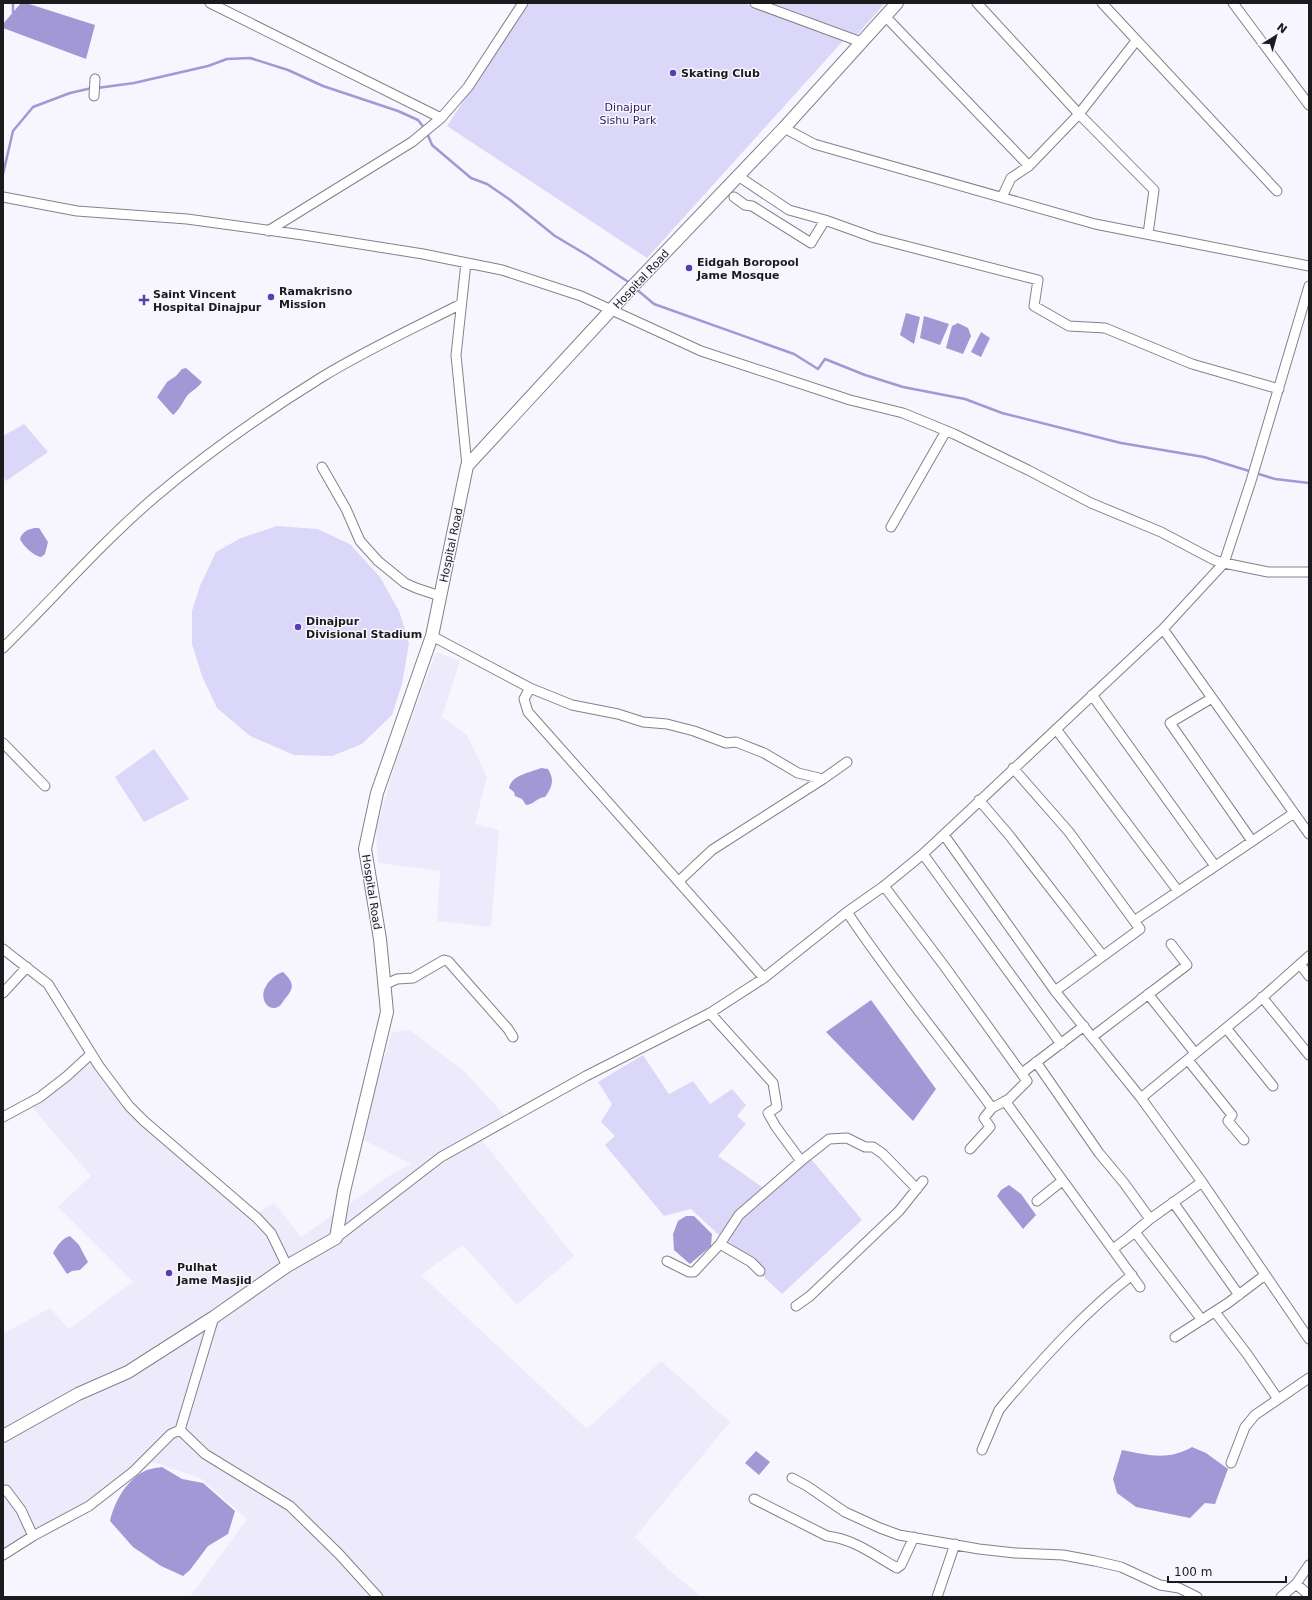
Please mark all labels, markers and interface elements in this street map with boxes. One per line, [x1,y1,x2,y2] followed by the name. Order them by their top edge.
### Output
[1256,16,1296,56] north arrow
[1274,20,1289,36] text: N
[681,67,760,80] place label: Skating Club
[668,68,678,78] marker: Skating Club
[600,101,657,127] park label: Dinajpur Sishu Park
[611,247,672,312] street label: Hospital Road
[696,256,799,282] place label: Eidgah Boropool Jame Mosque
[684,263,694,273] marker: Eidgah Boropool Jame Mosque
[279,285,353,311] place label: Ramakrisno Mission
[153,288,262,314] place label: Saint Vincent Hospital Dinajpur
[266,292,276,302] marker: Ramakrisno Mission
[138,294,150,306] marker: Saint Vincent Hospital Dinajpur
[437,507,466,584] street label: Hospital Road
[306,615,422,641] place label: Dinajpur Divisional Stadium
[293,622,303,632] marker: Dinajpur Divisional Stadium
[359,854,384,931] street label: Hospital Road
[176,1261,252,1287] place label: Pulhat Jame Masjid
[164,1268,174,1278] marker: Pulhat Jame Masjid
[1168,1558,1286,1584] scale bar
[1174,1565,1212,1579] text: 100 m

